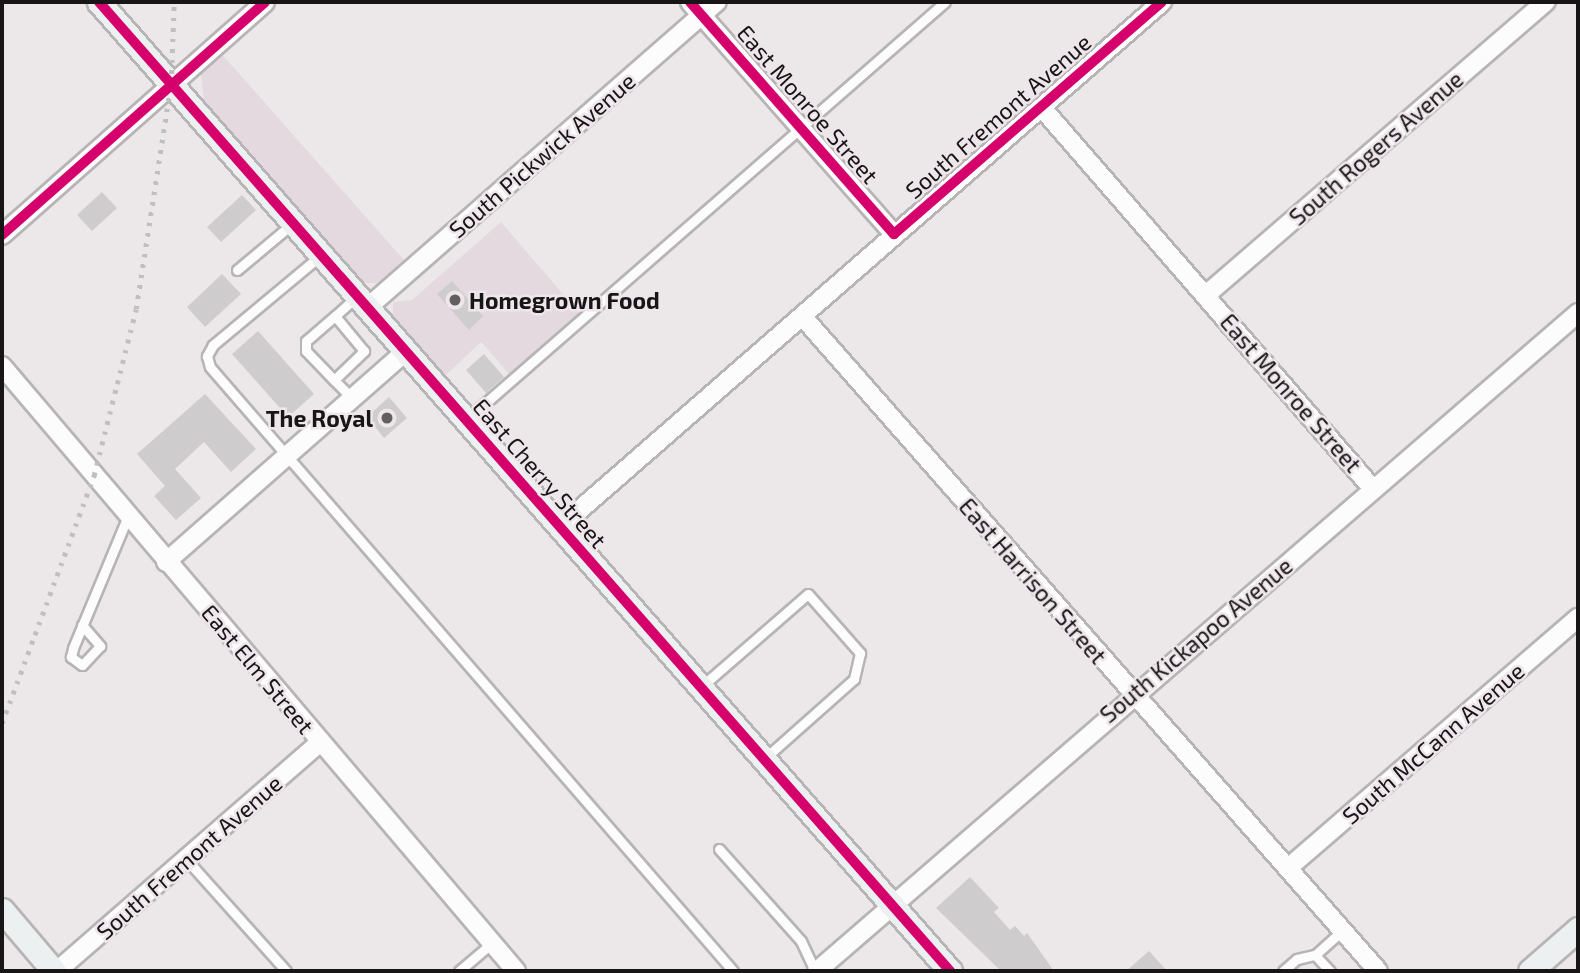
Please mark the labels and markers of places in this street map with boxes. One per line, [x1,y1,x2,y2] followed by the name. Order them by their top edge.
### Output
[469,286,660,314] place label: Homegrown Food
[447,292,463,308] marker: Homegrown Food
[266,404,373,432] place label: The Royal
[379,410,395,426] marker: The Royal

